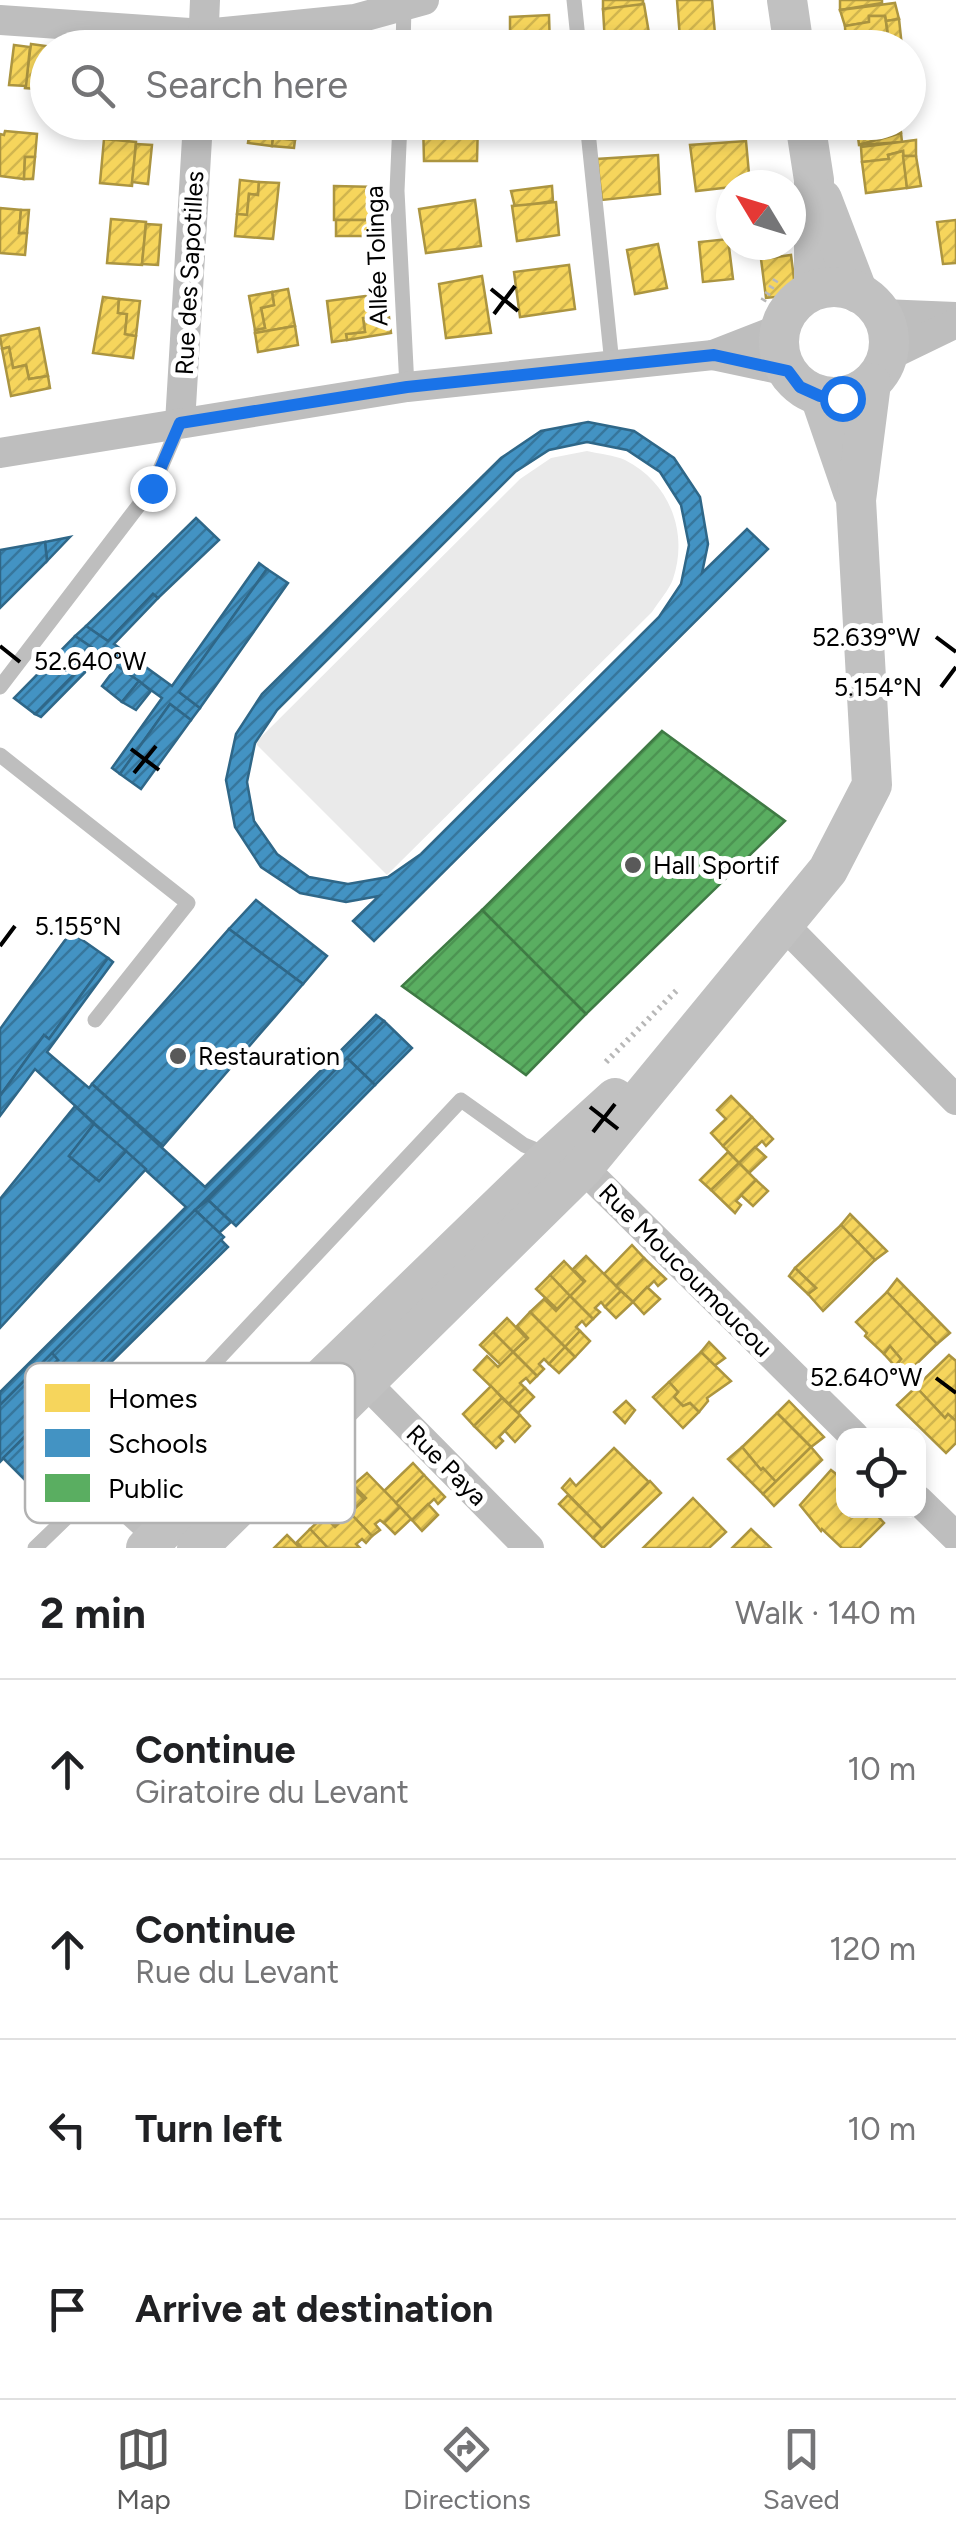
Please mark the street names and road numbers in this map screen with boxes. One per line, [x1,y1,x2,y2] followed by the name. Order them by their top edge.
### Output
[169,170,209,376] street label: Rue des Sapotilles
[359,185,393,327] street label: Allée Tolinga
[593,1177,779,1363] street label: Rue Moucoumoucou
[400,1418,494,1512] street label: Rue Paya

